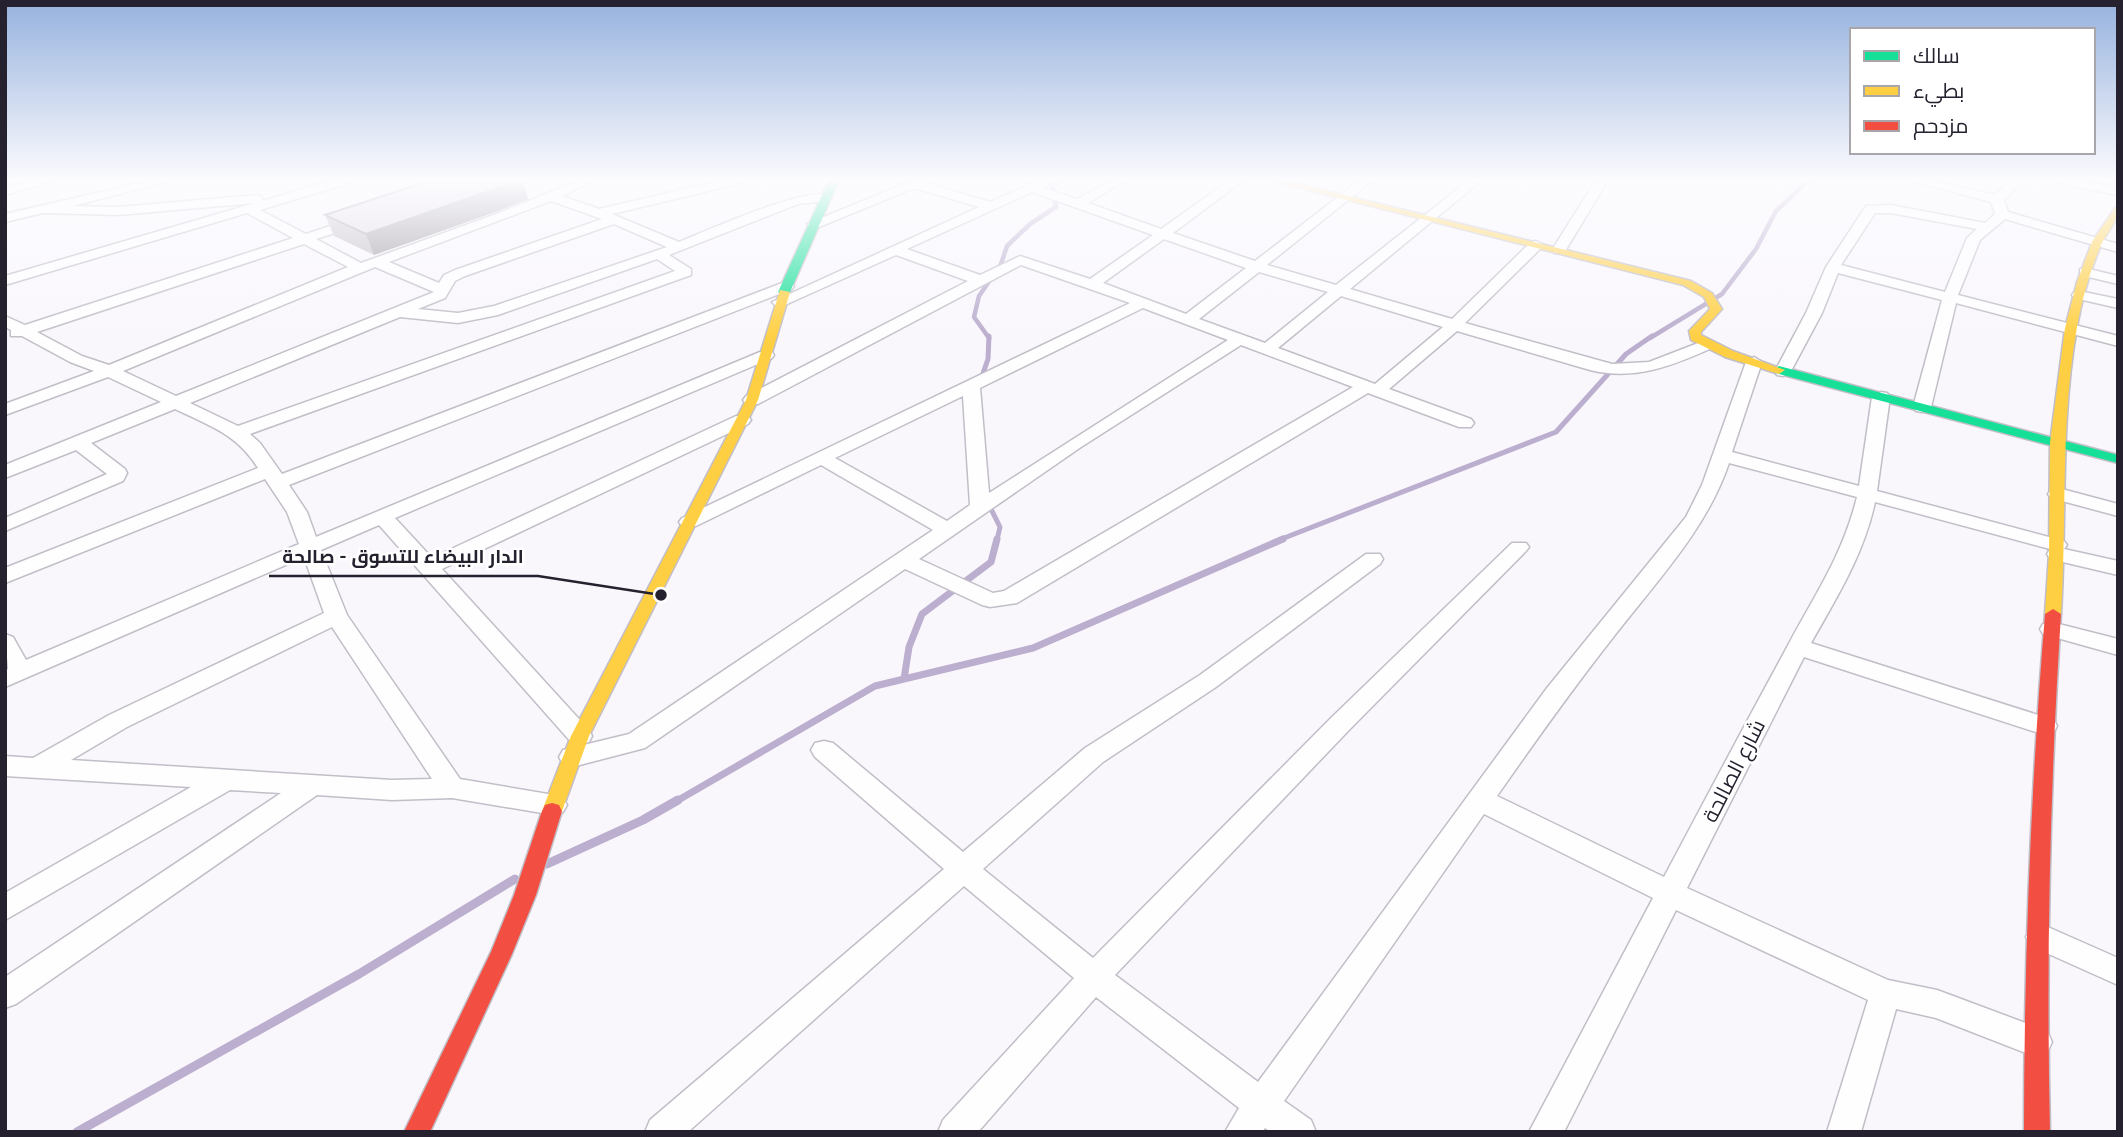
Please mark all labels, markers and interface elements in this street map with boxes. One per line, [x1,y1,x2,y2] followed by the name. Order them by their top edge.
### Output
[1850,28,2095,154] legend
[1913,44,1960,68] text: سالك
[1913,79,1964,107] text: بطيء
[1913,114,1968,140] text: مزدحم
[269,536,538,576] callout: الدار البيضاء للتسوق - صالحة
[282,545,524,568] text: الدار البيضاء للتسوق - صالحة
[1698,716,1772,827] street label: شارع الصالحة

